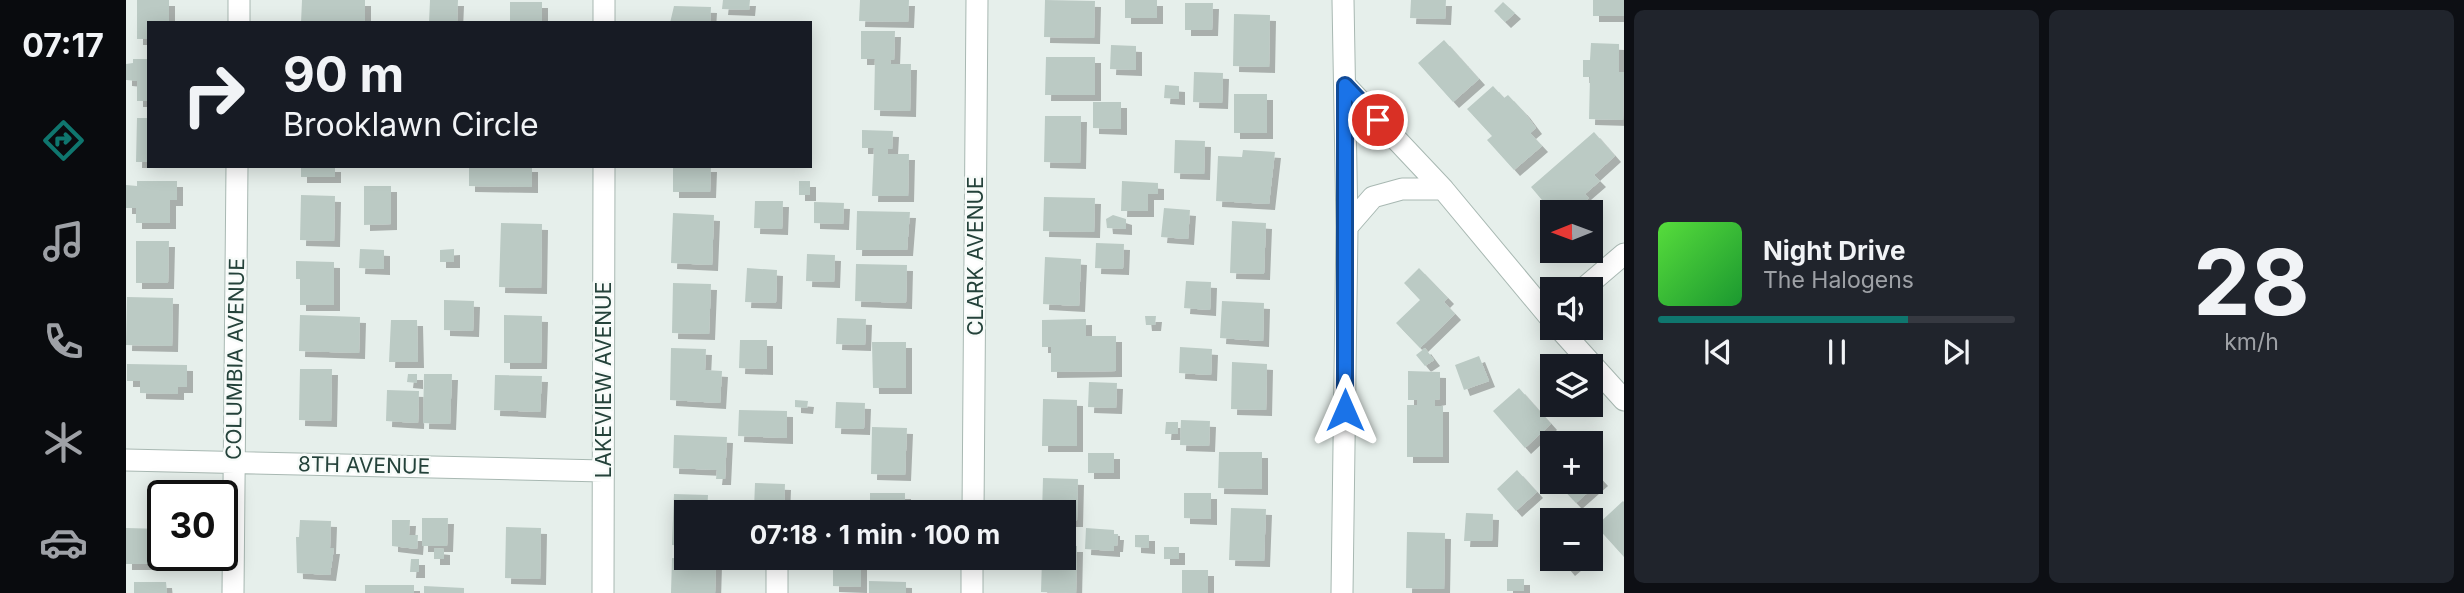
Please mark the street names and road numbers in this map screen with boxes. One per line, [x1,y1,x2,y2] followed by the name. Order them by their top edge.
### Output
[963,176,988,336] street label: CLARK AVENUE
[221,258,249,460] street label: COLUMBIA AVENUE
[591,282,616,478] street label: LAKEVIEW AVENUE
[298,451,430,479] street label: 8TH AVENUE

